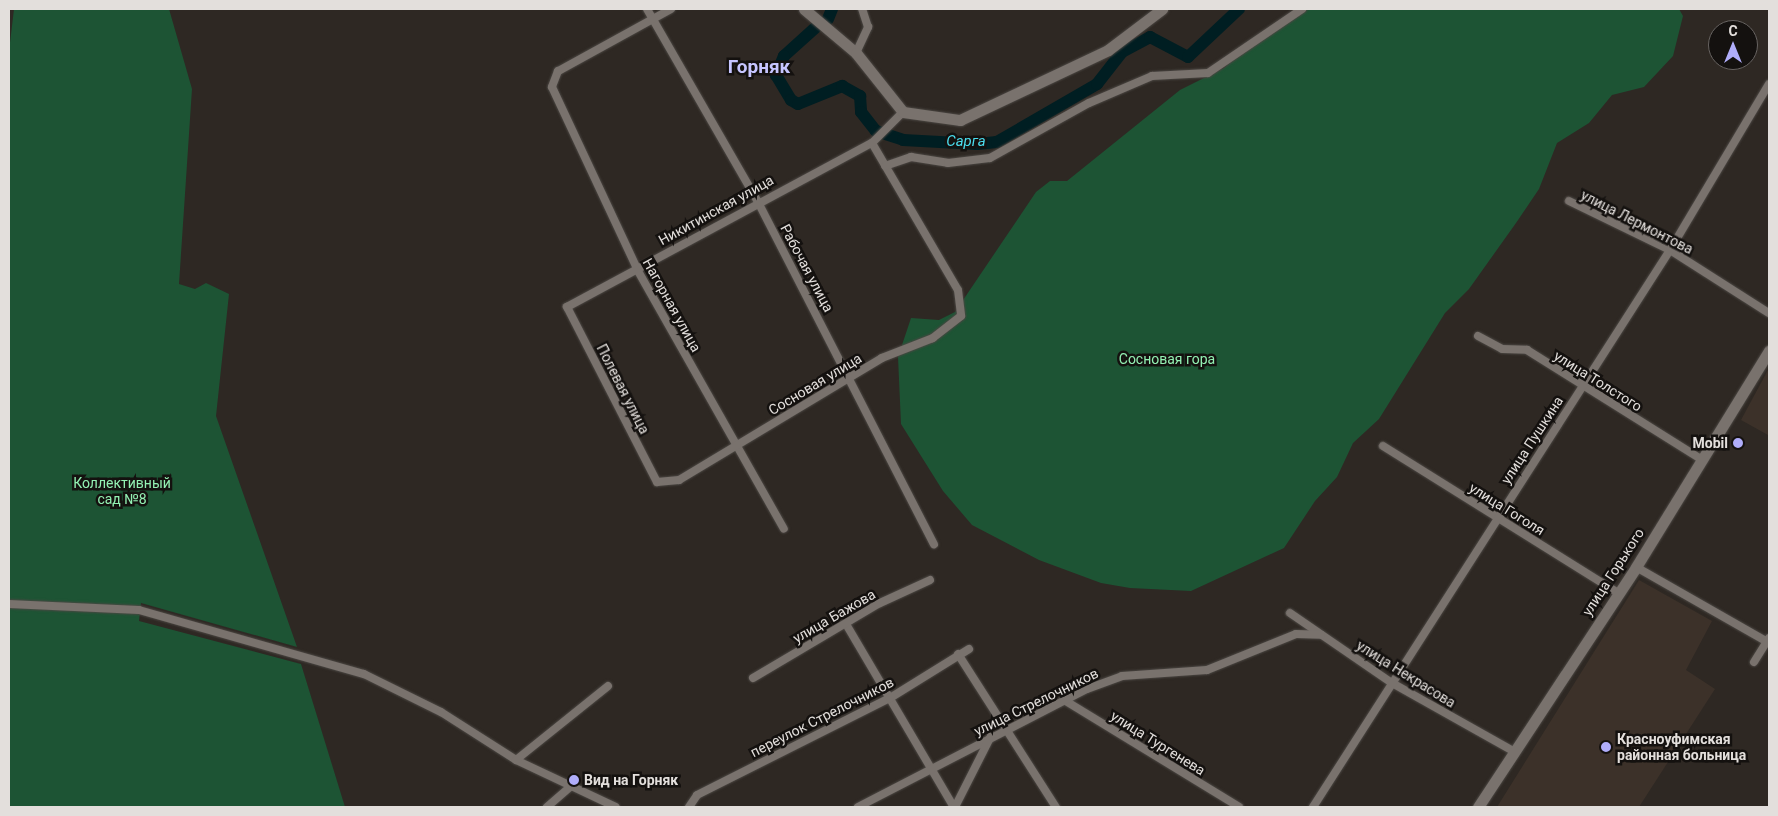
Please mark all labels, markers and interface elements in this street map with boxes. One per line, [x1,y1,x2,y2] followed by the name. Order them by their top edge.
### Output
[1708,20,1758,70] north arrow
[1728,23,1738,39] text: С
[728,56,790,78] district label: Горняк
[946,133,986,151] water label: Сарга
[656,171,776,249] street label: Никитинская улица
[1578,186,1696,258] street label: улица Лермонтова
[777,221,837,315] street label: Рабочая улица
[639,255,705,355] street label: Нагорная улица
[593,341,653,437] street label: Полевая улица
[1551,347,1645,415] street label: улица Толстого
[765,350,865,418] street label: Сосновая улица
[1119,351,1215,367] park label: Сосновая гора
[1497,393,1567,487] street label: улица Пушкина
[1693,435,1728,451] place label: Mobil
[1732,437,1744,449] marker: Mobil
[73,475,171,508] park label: Коллективный сад №8
[1466,479,1548,539] street label: улица Гоголя
[1578,525,1648,619] street label: улица Горького
[790,586,878,646] street label: улица Бажова
[1354,637,1458,711] street label: улица Некрасова
[971,665,1101,739] street label: улица Стрелочников
[748,674,896,760] street label: переулок Стрелочников
[1108,707,1208,779] street label: улица Тургенева
[1617,731,1746,764] place label: Красноуфимская районная больница
[1599,740,1613,754] marker: Красноуфимская районная больница
[584,772,678,788] place label: Вид на Горняк
[568,774,580,786] marker: Вид на Горняк

